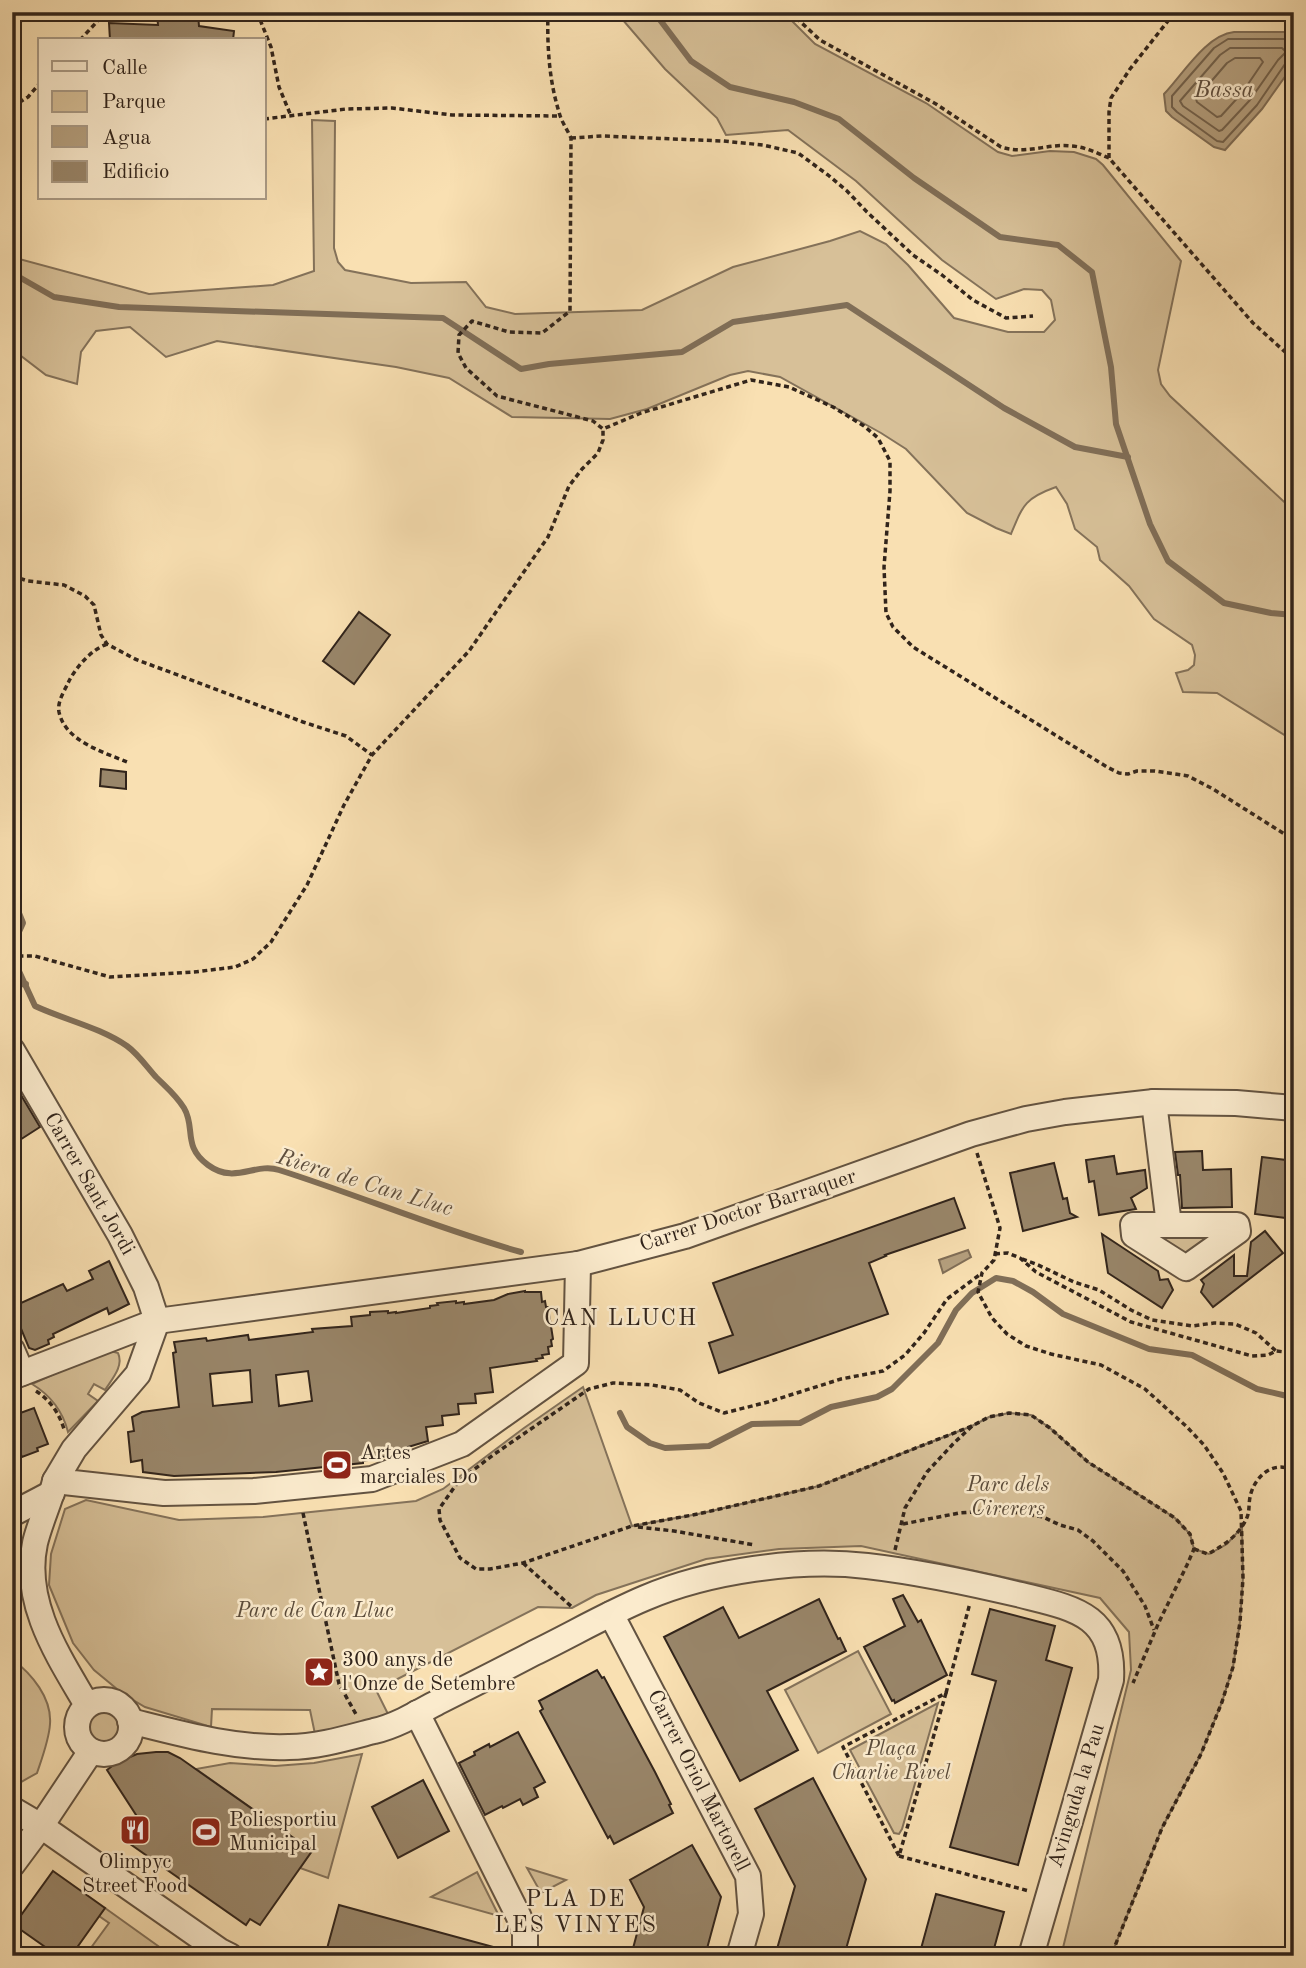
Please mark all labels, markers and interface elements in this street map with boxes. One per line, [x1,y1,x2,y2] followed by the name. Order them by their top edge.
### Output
[38,38,266,200] legend
[102,58,147,79] text: Calle
[1193,79,1254,102] water label: Bassa
[102,92,166,113] text: Parque
[102,128,151,149] text: Agua
[102,162,170,183] text: Edificio
[40,1109,138,1259] street label: Carrer Sant Jordi
[273,1145,456,1221] water label: Riera de Can Lluc
[637,1166,859,1256] street label: Carrer Doctor Barraquer
[544,1307,698,1330] district label: CAN LLUCH
[360,1443,478,1488] place label: Artes marciales Do
[320,1448,354,1482] sports icon: Artes marciales Do
[966,1475,1049,1520] park label: Parc dels Cirerers
[235,1601,394,1622] park label: Parc de Can Lluc
[342,1650,515,1695] place label: 300 anys de l'Onze de Setembre
[302,1655,336,1689] place icon: 300 anys de l'Onze de Setembre
[643,1687,753,1875] street label: Carrer Oriol Martorell
[1045,1721,1109,1871] street label: Avinguda la Pau
[831,1739,951,1784] park label: Plaça Charlie Rivel
[229,1810,337,1855] place label: Poliesportiu Municipal
[118,1813,152,1847] restaurant icon: Olimpyc Street Food
[189,1815,223,1849] sports icon: Poliesportiu Municipal
[82,1852,188,1897] place label: Olimpyc Street Food
[494,1888,658,1937] district label: PLA DE LES VINYES

